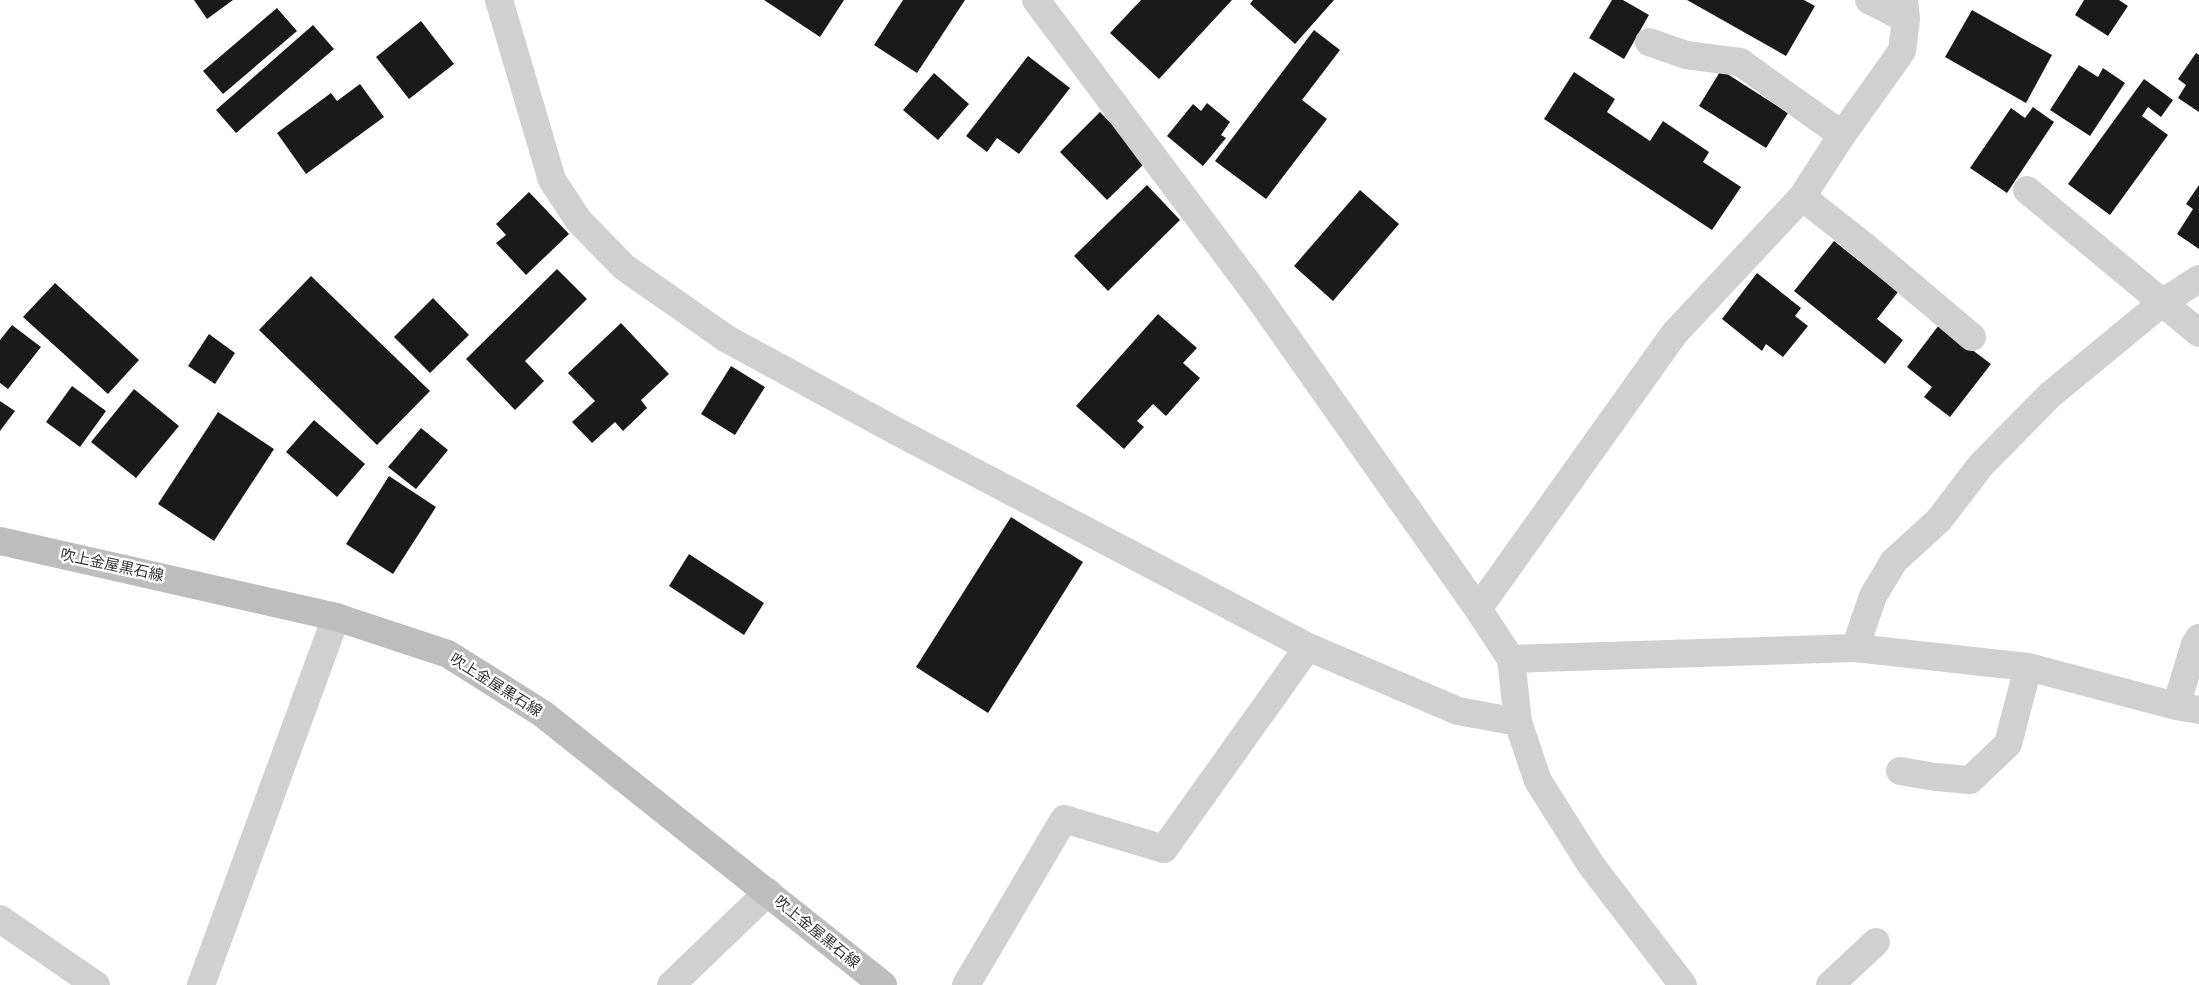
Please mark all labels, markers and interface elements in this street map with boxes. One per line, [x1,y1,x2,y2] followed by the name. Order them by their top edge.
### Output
[59,545,165,585] street label: 吹上金屋黒石線
[447,650,545,720] street label: 吹上金屋黒石線
[771,892,863,972] street label: 吹上金屋黒石線

